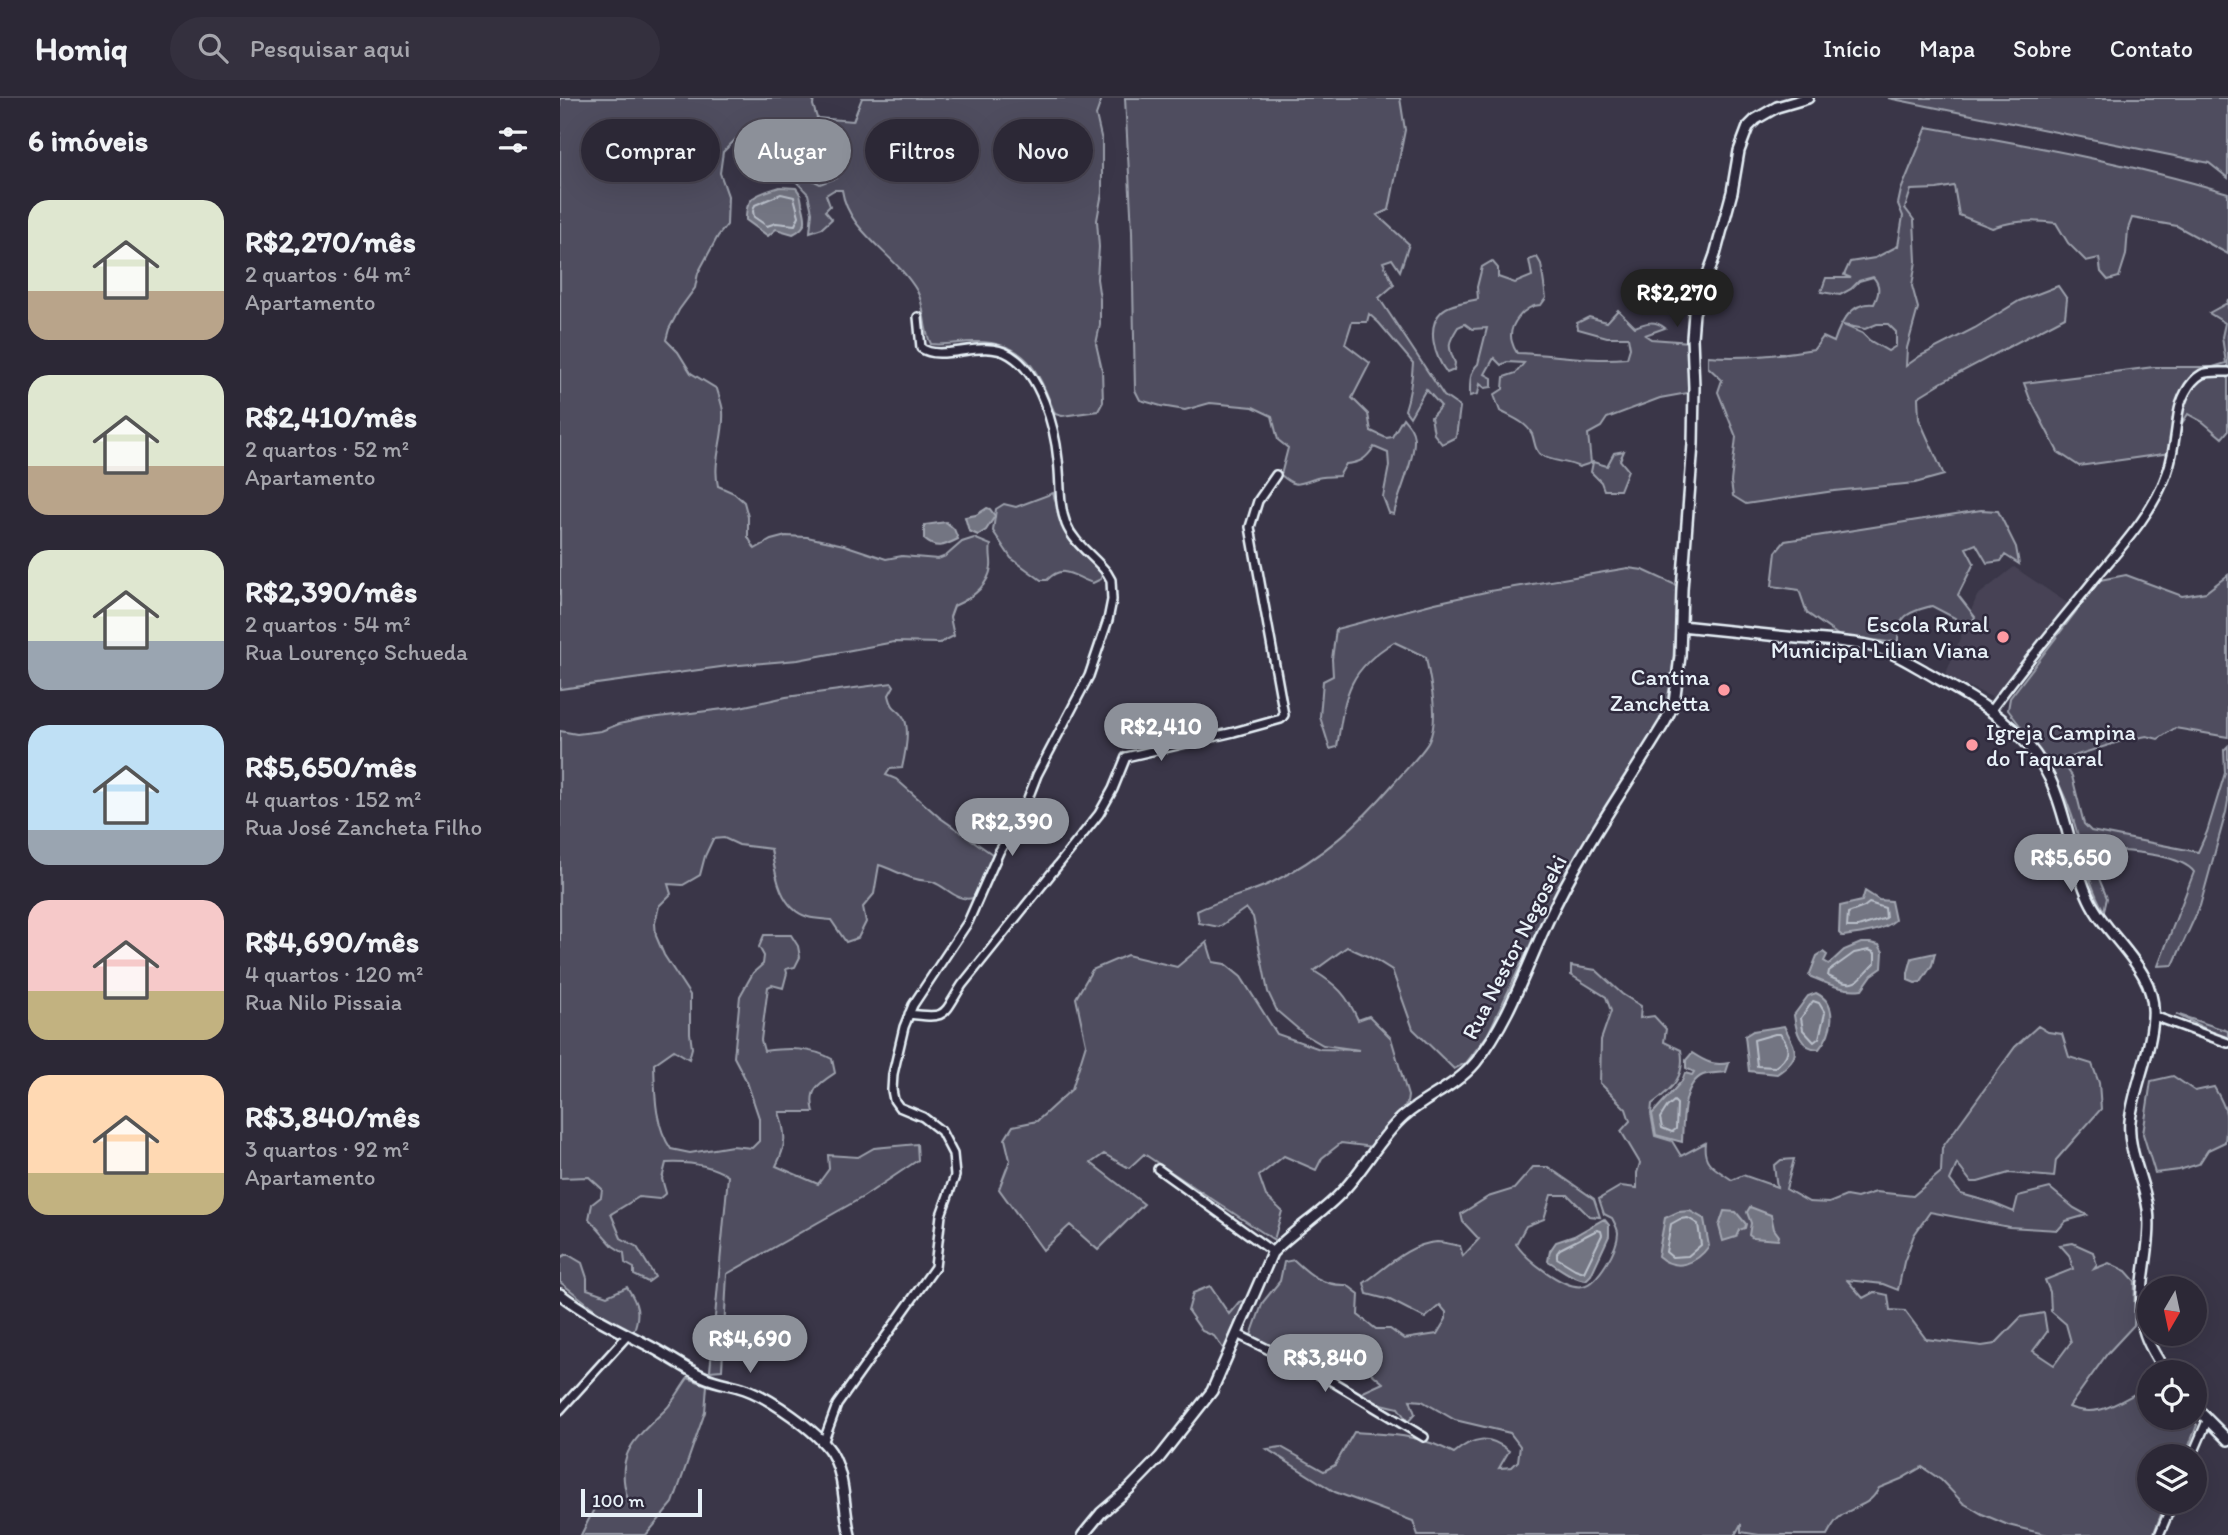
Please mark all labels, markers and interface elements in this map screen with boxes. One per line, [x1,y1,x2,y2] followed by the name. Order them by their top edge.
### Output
[170,17,660,80] search box
[35,29,128,68] text: Homiq
[194,29,232,67] icon: search
[250,32,411,64] text: Pesquisar aqui
[1823,34,1881,63] text: Início
[1919,34,1975,63] text: Mapa
[2013,34,2072,63] text: Sobre
[2110,34,2193,63] text: Contato
[581,119,720,182] chip: Comprar
[734,119,851,182] chip: Alugar
[865,119,979,182] chip: Filtros
[993,119,1093,182] chip: Novo
[494,121,532,159] icon: filters
[28,122,148,159] text: 6 imóveis
[245,223,416,260] text: R$2,270/mês
[84,228,168,312] icon: home
[245,260,411,288] text: 2 quartos · 64 m²
[1612,270,1742,329] pin: R$2,270
[1637,278,1717,306] text: R$2,270
[245,288,376,316] text: Apartamento
[245,398,417,435] text: R$2,410/mês
[84,403,168,487] icon: home
[245,435,409,463] text: 2 quartos · 52 m²
[245,463,376,491] text: Apartamento
[245,573,417,610] text: R$2,390/mês
[84,578,168,662] icon: home
[245,610,411,638] text: 2 quartos · 54 m²
[1771,610,1989,664] place label: Escola Rural Municipal Lilian Viana
[1995,629,2011,645] marker: Escola Rural Municipal Lilian Viana
[245,638,468,666] text: Rua Lourenço Schueda
[1610,663,1710,717] place label: Cantina Zanchetta
[1716,682,1732,698] marker: Cantina Zanchetta
[1096,704,1226,763] pin: R$2,410
[1120,712,1202,740] text: R$2,410
[1986,718,2136,772] place label: Igreja Campina do Taquaral
[1964,737,1980,753] marker: Igreja Campina do Taquaral
[245,748,417,785] text: R$5,650/mês
[84,753,168,837] icon: home
[245,785,421,813] text: 4 quartos · 152 m²
[947,798,1077,858] pin: R$2,390
[971,807,1053,835] text: R$2,390
[245,813,482,841] text: Rua José Zancheta Filho
[2006,834,2136,894] pin: R$5,650
[2030,843,2112,871] text: R$5,650
[1455,850,1573,1044] street label: Rua Nestor Negoseki
[245,923,419,960] text: R$4,690/mês
[84,928,168,1012] icon: home
[245,960,424,988] text: 4 quartos · 120 m²
[245,988,402,1016] text: Rua Nilo Pissaia
[245,1098,420,1135] text: R$3,840/mês
[84,1103,168,1187] icon: home
[245,1135,409,1163] text: 3 quartos · 92 m²
[245,1163,376,1191] text: Apartamento
[2137,1276,2207,1346] north arrow
[2137,1276,2207,1514] map controls
[685,1316,815,1375] pin: R$4,690
[708,1324,792,1352] text: R$4,690
[1260,1334,1390,1394] pin: R$3,840
[1283,1343,1367,1371] text: R$3,840
[2137,1360,2207,1430] button: locate
[2137,1444,2207,1514] button: layers
[581,1486,702,1518] scale bar
[592,1489,644,1512] text: 100 m

